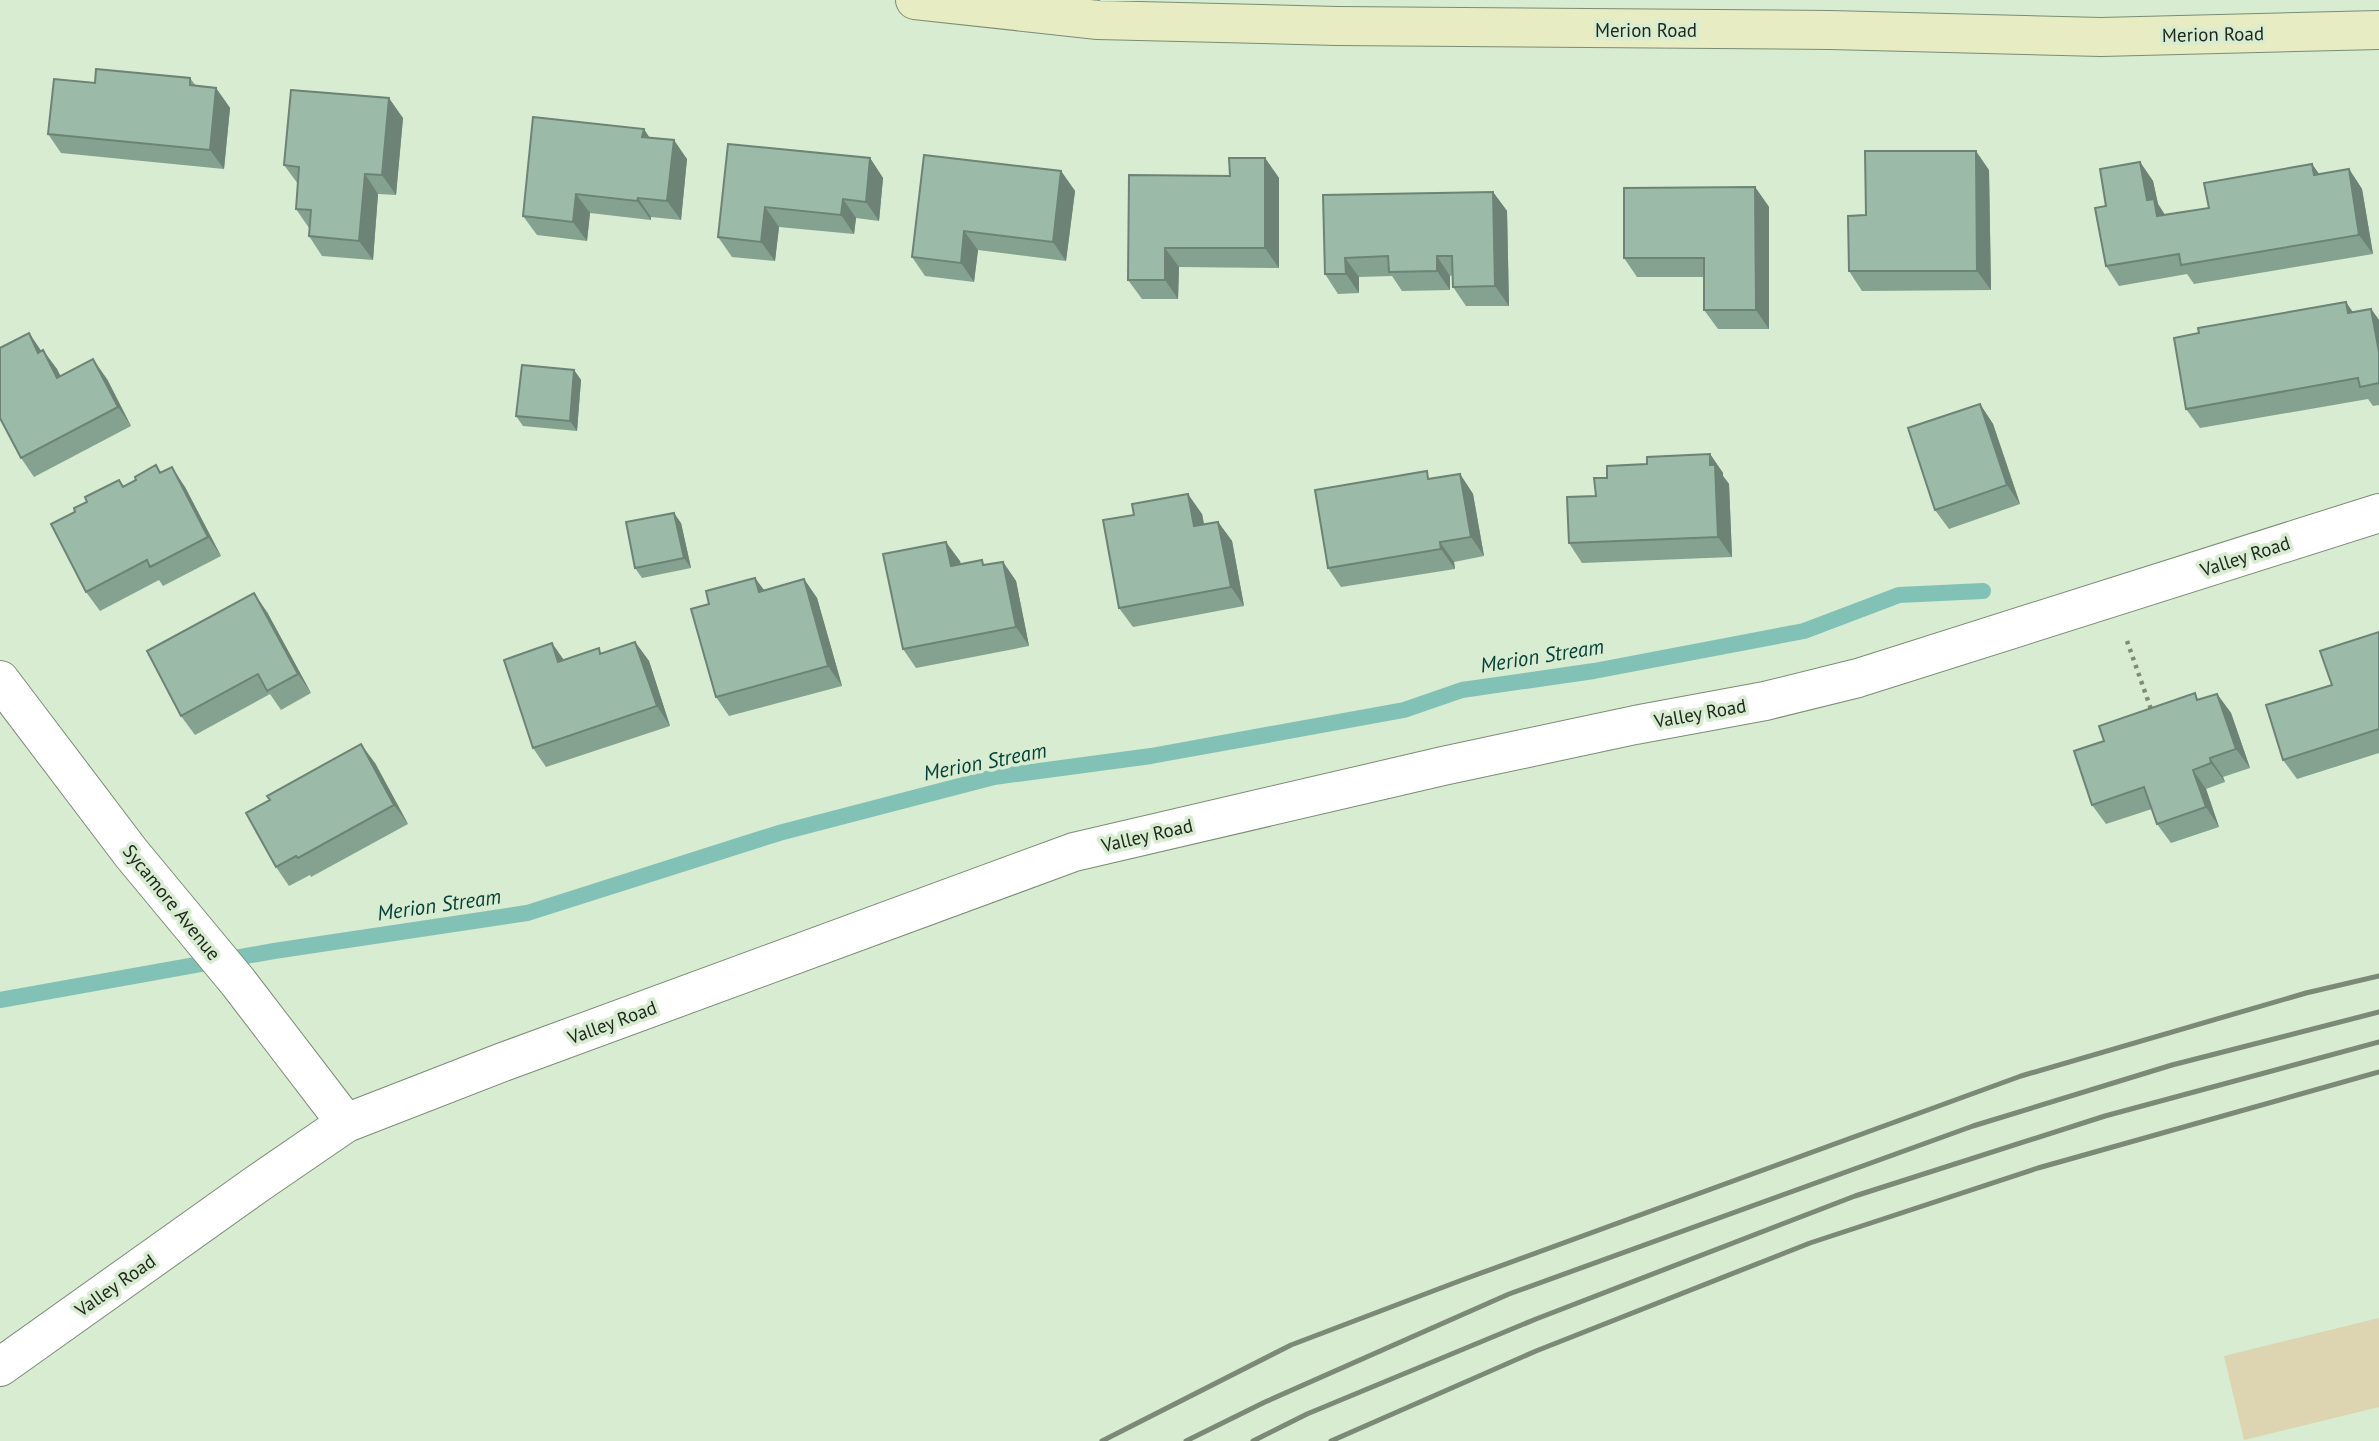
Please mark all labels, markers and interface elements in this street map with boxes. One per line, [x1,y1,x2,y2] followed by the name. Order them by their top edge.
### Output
[1595,18,1697,42] street label: Merion Road
[2162,21,2264,47] street label: Merion Road
[2196,530,2293,582] street label: Valley Road
[1478,632,1606,679] water label: Merion Stream
[1651,693,1748,733] street label: Valley Road
[921,736,1049,787] water label: Merion Stream
[1098,813,1195,857] street label: Valley Road
[118,839,226,965] street label: Sycamore Avenue
[375,882,503,927] water label: Merion Stream
[563,995,660,1050] street label: Valley Road
[69,1248,160,1322] street label: Valley Road

